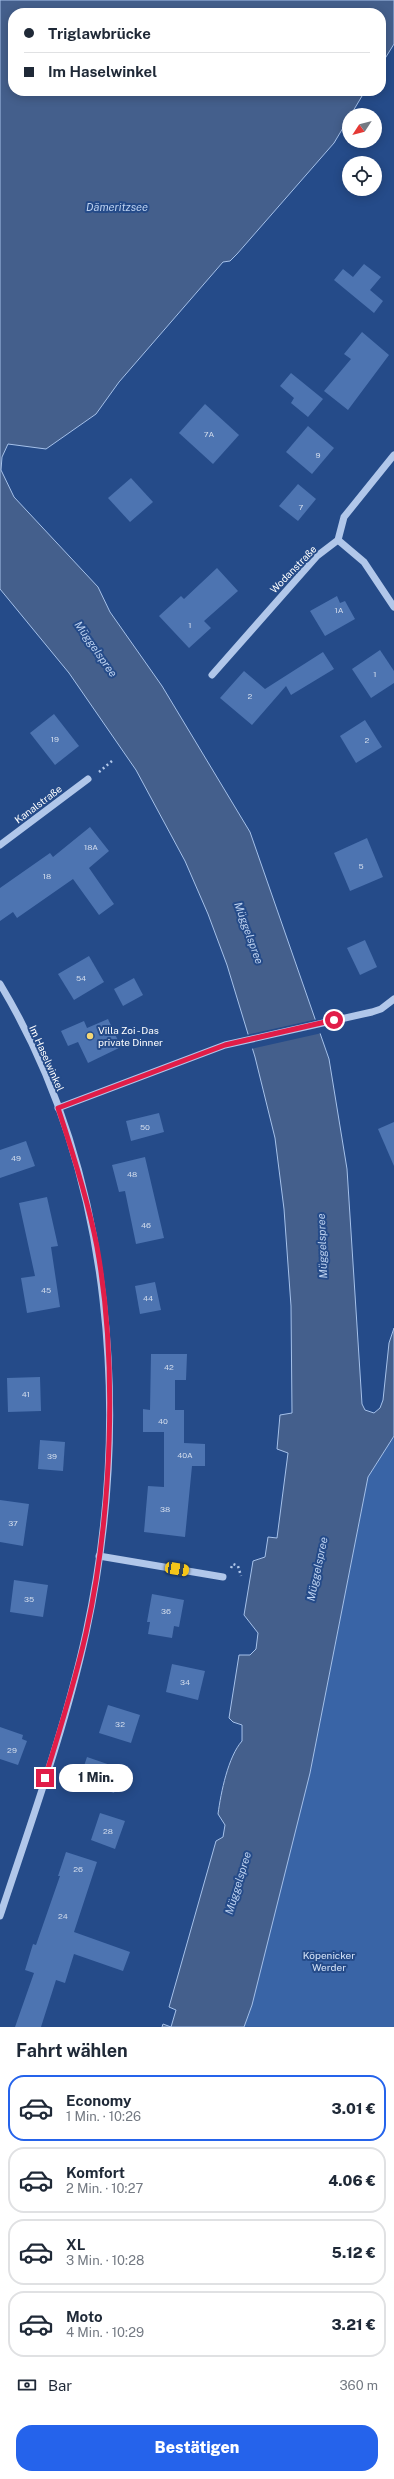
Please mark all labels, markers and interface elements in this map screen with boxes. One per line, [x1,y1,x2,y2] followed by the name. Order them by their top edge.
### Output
[48,25,151,42] text: Triglawbrücke
[48,63,157,80] text: Im Haselwinkel
[342,108,382,148] north arrow
[342,108,382,196] map controls
[342,156,382,196] button: locate
[86,201,148,213] water label: Dämeritzsee
[204,429,215,439] house number: 7A
[316,450,321,460] house number: 9
[299,502,304,512] house number: 7
[267,542,319,595] street label: Wodanstraße
[335,605,344,615] house number: 1A
[72,619,120,679] water label: Müggelspree
[188,620,192,630] house number: 1
[373,669,377,679] house number: 1
[248,691,253,701] house number: 2
[51,734,59,744] house number: 19
[365,735,370,745] house number: 2
[12,782,64,826] street label: Kanalstraße
[84,842,98,852] house number: 18A
[358,861,364,871] house number: 5
[43,871,51,881] house number: 18
[232,900,266,966] water label: Müggelspree
[76,973,86,983] house number: 54
[325,1011,343,1029] route start
[27,1023,67,1093] street label: Im Haselwinkel
[98,1024,163,1048] place label: Villa Zoi - Das private Dinner
[85,1031,95,1041] marker: Villa Zoi - Das private Dinner
[140,1122,150,1132] house number: 50
[11,1153,21,1163] house number: 49
[127,1169,137,1179] house number: 48
[315,1213,329,1279] water label: Müggelspree
[141,1220,151,1230] house number: 46
[41,1285,51,1295] house number: 45
[143,1293,153,1303] house number: 44
[164,1362,174,1372] house number: 42
[22,1389,30,1399] house number: 41
[158,1416,168,1426] house number: 40
[177,1450,193,1460] house number: 40A
[47,1451,57,1461] house number: 39
[160,1504,170,1514] house number: 38
[8,1518,18,1528] house number: 37
[304,1536,330,1602] water label: Müggelspree
[164,1561,190,1577] car
[24,1594,34,1604] house number: 35
[161,1606,171,1616] house number: 36
[180,1677,190,1687] house number: 34
[115,1719,125,1729] house number: 32
[7,1745,17,1755] house number: 29
[59,1764,133,1792] callout: 1 Min.
[36,1769,54,1787] route end
[78,1770,114,1785] text: 1 Min.
[103,1826,113,1836] house number: 28
[223,1850,253,1916] water label: Müggelspree
[73,1864,83,1874] house number: 26
[58,1911,68,1921] house number: 24
[303,1949,355,1973] park label: Köpenicker Werder
[16,2040,128,2061] text: Fahrt wählen
[18,2090,54,2126] icon: car
[66,2092,131,2109] text: Economy
[332,2100,376,2117] text: 3.01 €
[66,2109,141,2124] text: 1 Min. · 10:26
[18,2162,54,2198] icon: car
[66,2164,125,2181] text: Komfort
[328,2172,376,2189] text: 4.06 €
[66,2181,143,2196] text: 2 Min. · 10:27
[18,2234,54,2270] icon: car
[66,2236,85,2253] text: XL
[332,2244,376,2261] text: 5.12 €
[66,2253,144,2268] text: 3 Min. · 10:28
[18,2306,54,2342] icon: car
[66,2308,103,2325] text: Moto
[331,2316,376,2333] text: 3.21 €
[66,2325,144,2340] text: 4 Min. · 10:29
[16,2374,38,2396] icon: cash
[48,2377,72,2394] text: Bar
[340,2378,378,2393] text: 360 m
[16,2425,378,2471] button: Bestätigen

